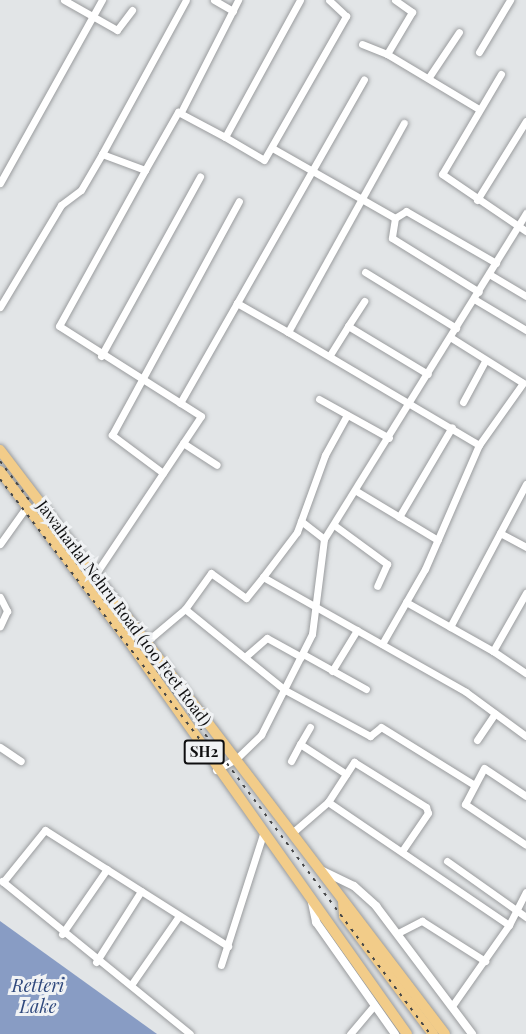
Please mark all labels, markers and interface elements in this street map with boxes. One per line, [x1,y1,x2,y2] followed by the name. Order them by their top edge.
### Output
[33,496,215,730] street label: Jawaharlal Nehru Road (100 Feet Road)
[183,740,225,764] road number: SH2
[12,975,64,1018] water label: Retteri Lake

